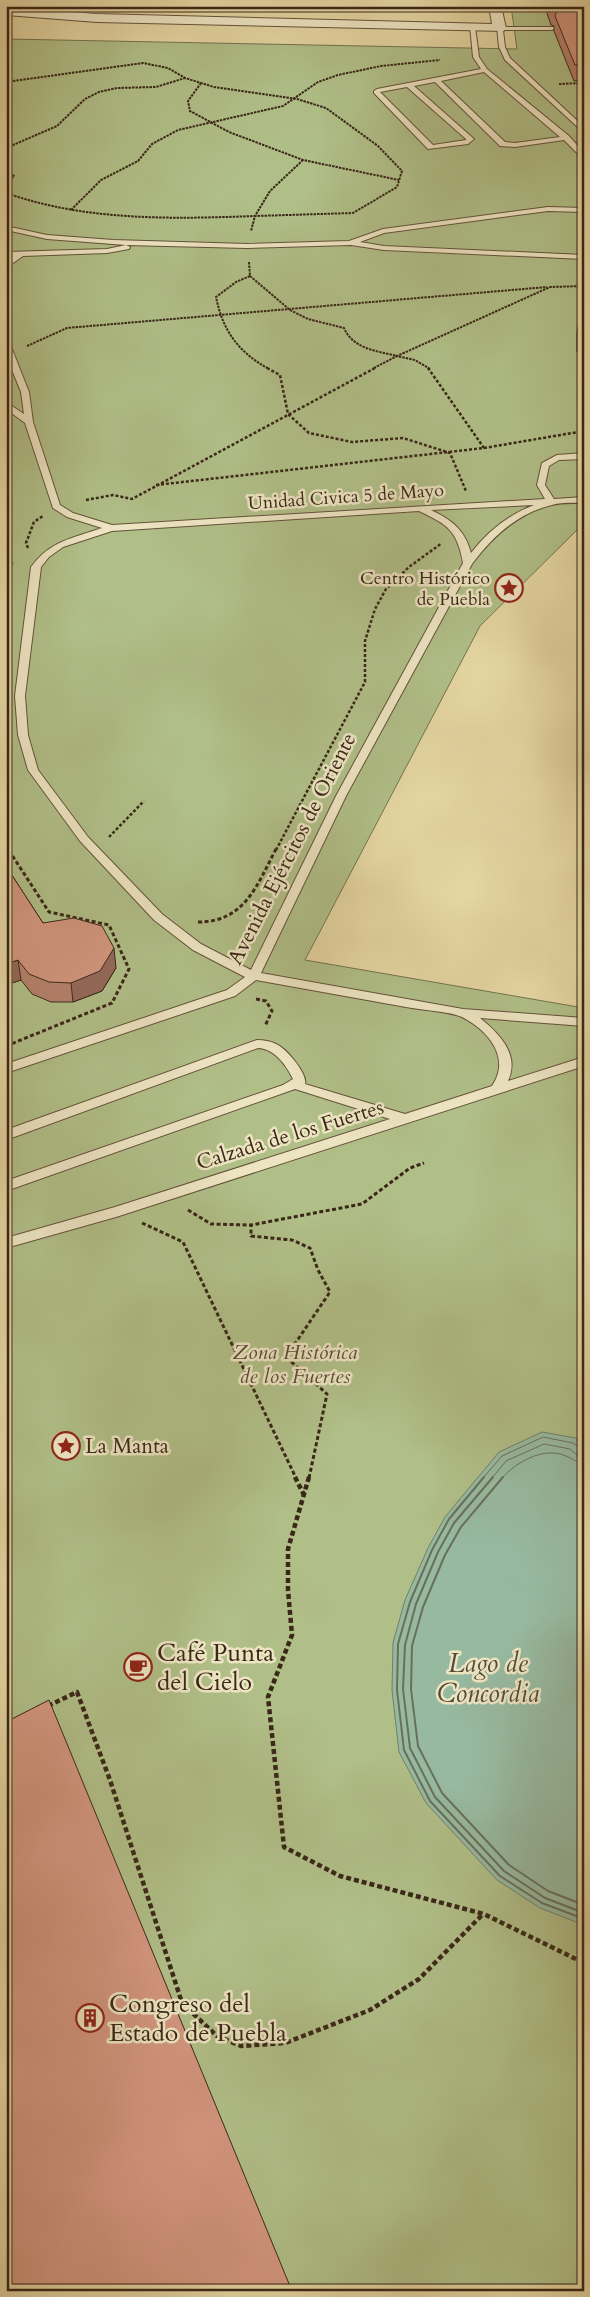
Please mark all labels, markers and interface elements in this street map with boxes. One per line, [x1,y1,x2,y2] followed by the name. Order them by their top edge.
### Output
[247,478,445,516] street label: Unidad Civica 5 de Mayo
[360,566,490,612] place label: Centro Histórico de Puebla
[494,573,524,603] place icon: Centro Histórico de Puebla
[221,728,363,970] street label: Avenida Ejércitos de Oriente
[193,1093,387,1177] street label: Calzada de los Fuertes
[233,1338,357,1391] park label: Zona Histórica de los Fuertes
[51,1431,81,1461] place icon: La Manta
[85,1432,169,1461] place label: La Manta
[157,1636,274,1699] place label: Café Punta del Cielo
[437,1646,540,1711] water label: Lago de Concordia
[123,1652,153,1682] cafe icon: Café Punta del Cielo
[109,1987,287,2050] place label: Congreso del Estado de Puebla
[75,2003,105,2033] building icon: Congreso del Estado de Puebla

